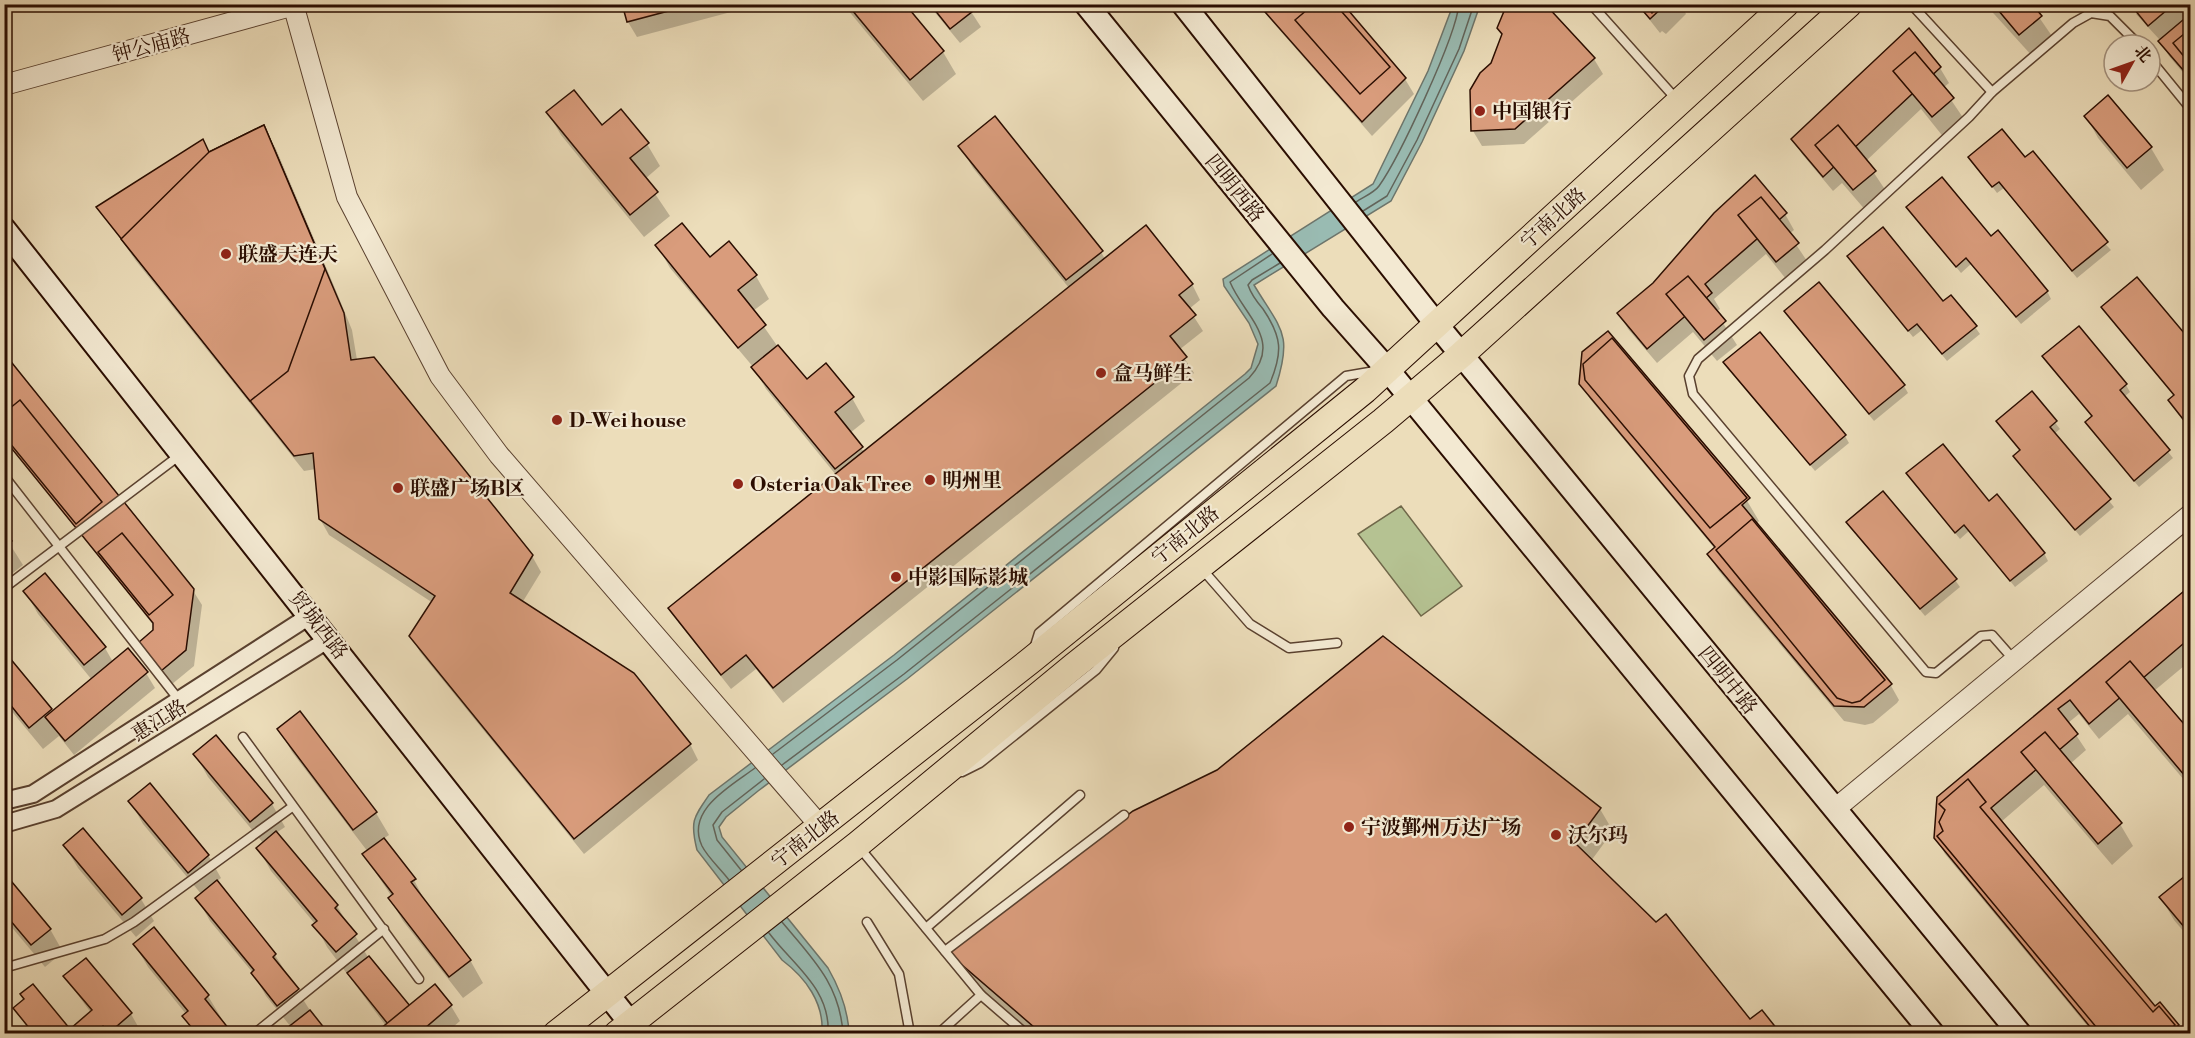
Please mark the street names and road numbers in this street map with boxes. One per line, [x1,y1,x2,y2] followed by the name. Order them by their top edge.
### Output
[110,24,193,69] street label: 钟公庙路
[1199,150,1269,228] street label: 四明西路
[1516,183,1592,255] street label: 宁南北路
[1147,501,1225,571] street label: 宁南北路
[283,587,352,665] street label: 贸城西路
[1692,642,1762,720] street label: 四明中路
[128,695,192,748] street label: 惠江路
[767,806,845,875] street label: 宁南北路

